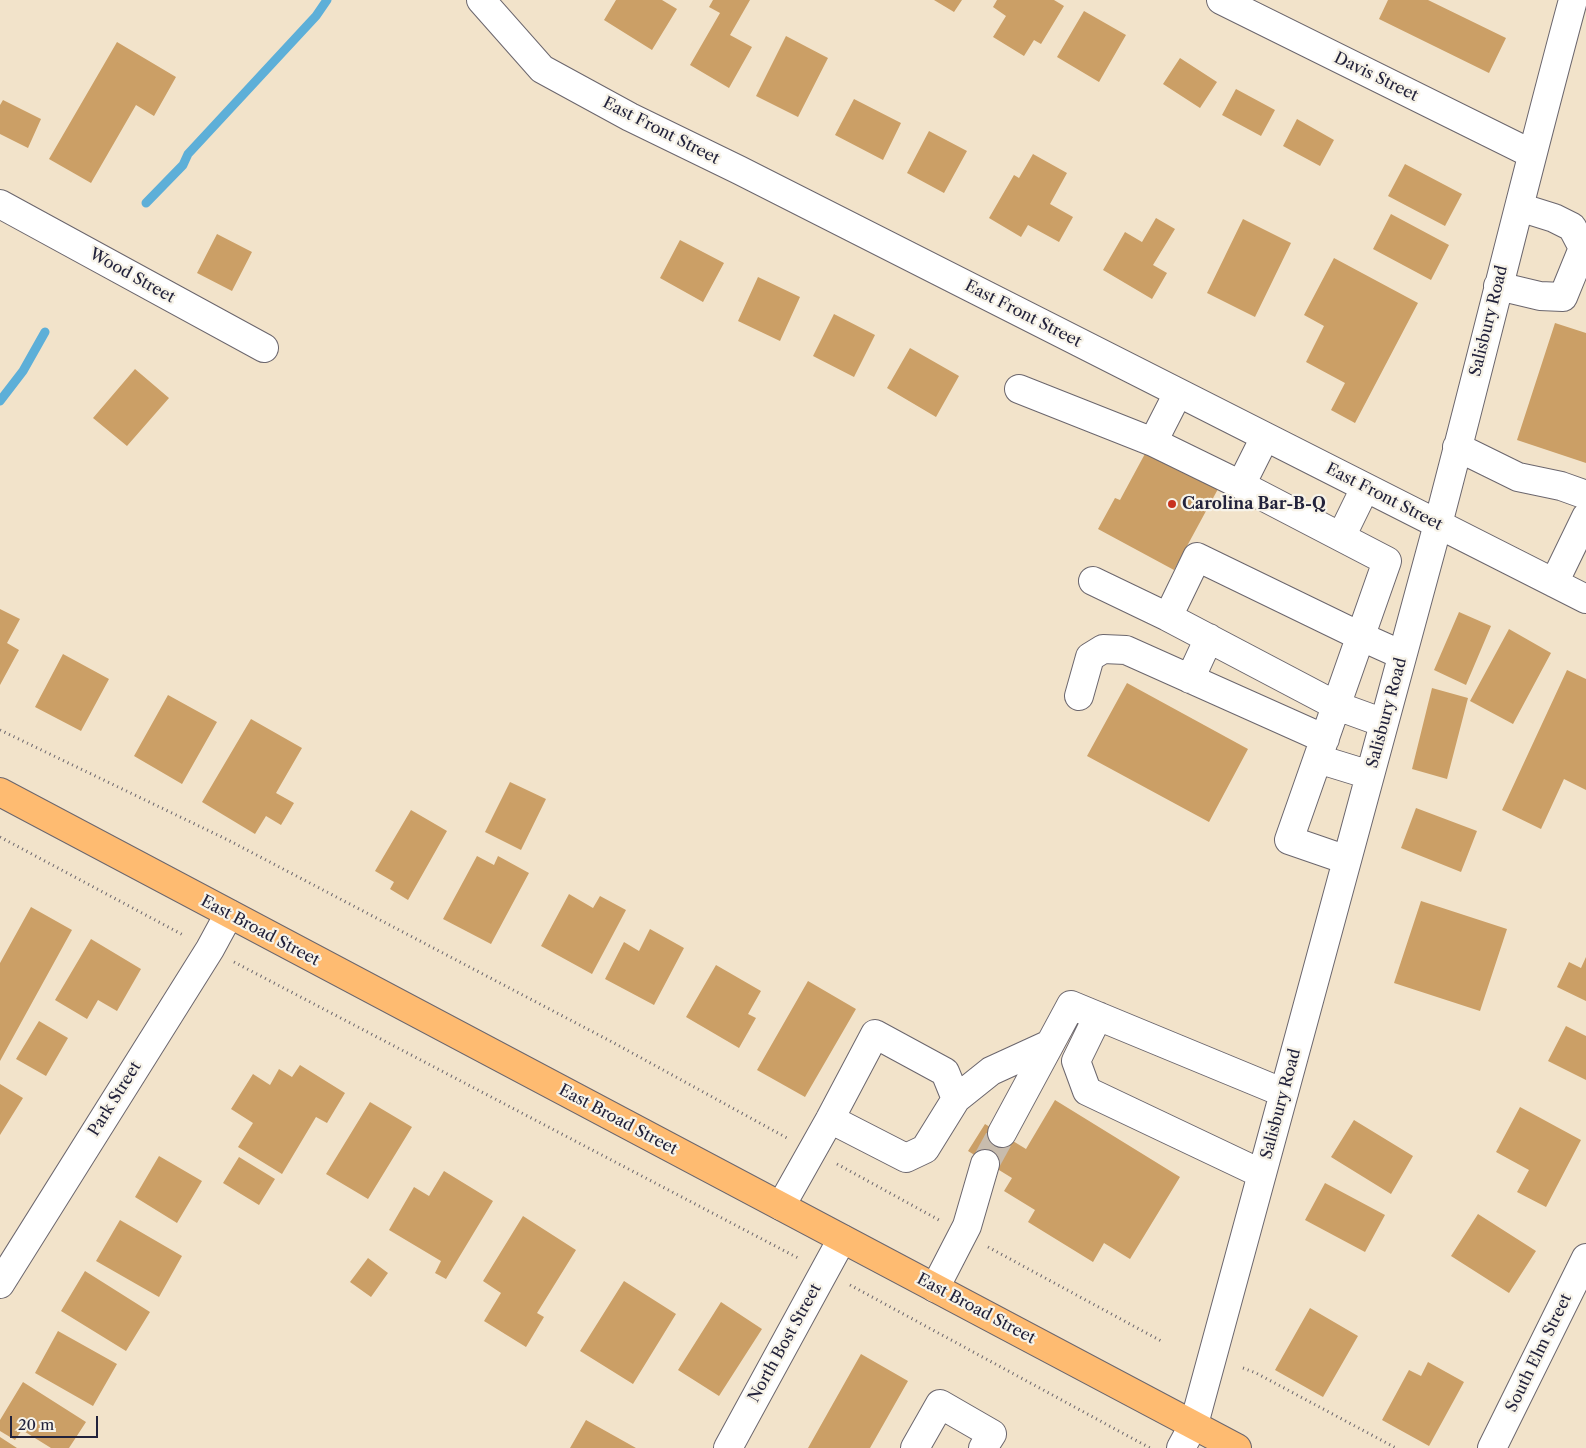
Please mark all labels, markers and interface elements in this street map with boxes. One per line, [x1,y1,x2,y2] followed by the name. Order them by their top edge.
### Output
[1331,48,1421,106] street label: Davis Street
[600,93,722,169] street label: East Front Street
[86,245,178,307] street label: Wood Street
[1466,264,1512,378] street label: Salisbury Road
[962,276,1084,352] street label: East Front Street
[1323,459,1445,535] street label: East Front Street
[1182,494,1326,514] place label: Carolina Bar-B-Q
[1166,498,1178,510] marker: Carolina Bar-B-Q
[1363,656,1411,770] street label: Salisbury Road
[197,892,323,970] street label: East Broad Street
[1257,1047,1305,1161] street label: Salisbury Road
[85,1058,145,1140] street label: Park Street
[555,1081,681,1159] street label: East Broad Street
[913,1270,1039,1348] street label: East Broad Street
[745,1280,825,1406] street label: North Bost Street
[1502,1291,1576,1415] street label: South Elm Street
[12,1406,100,1438] scale bar
[18,1415,54,1434] text: 20 m

